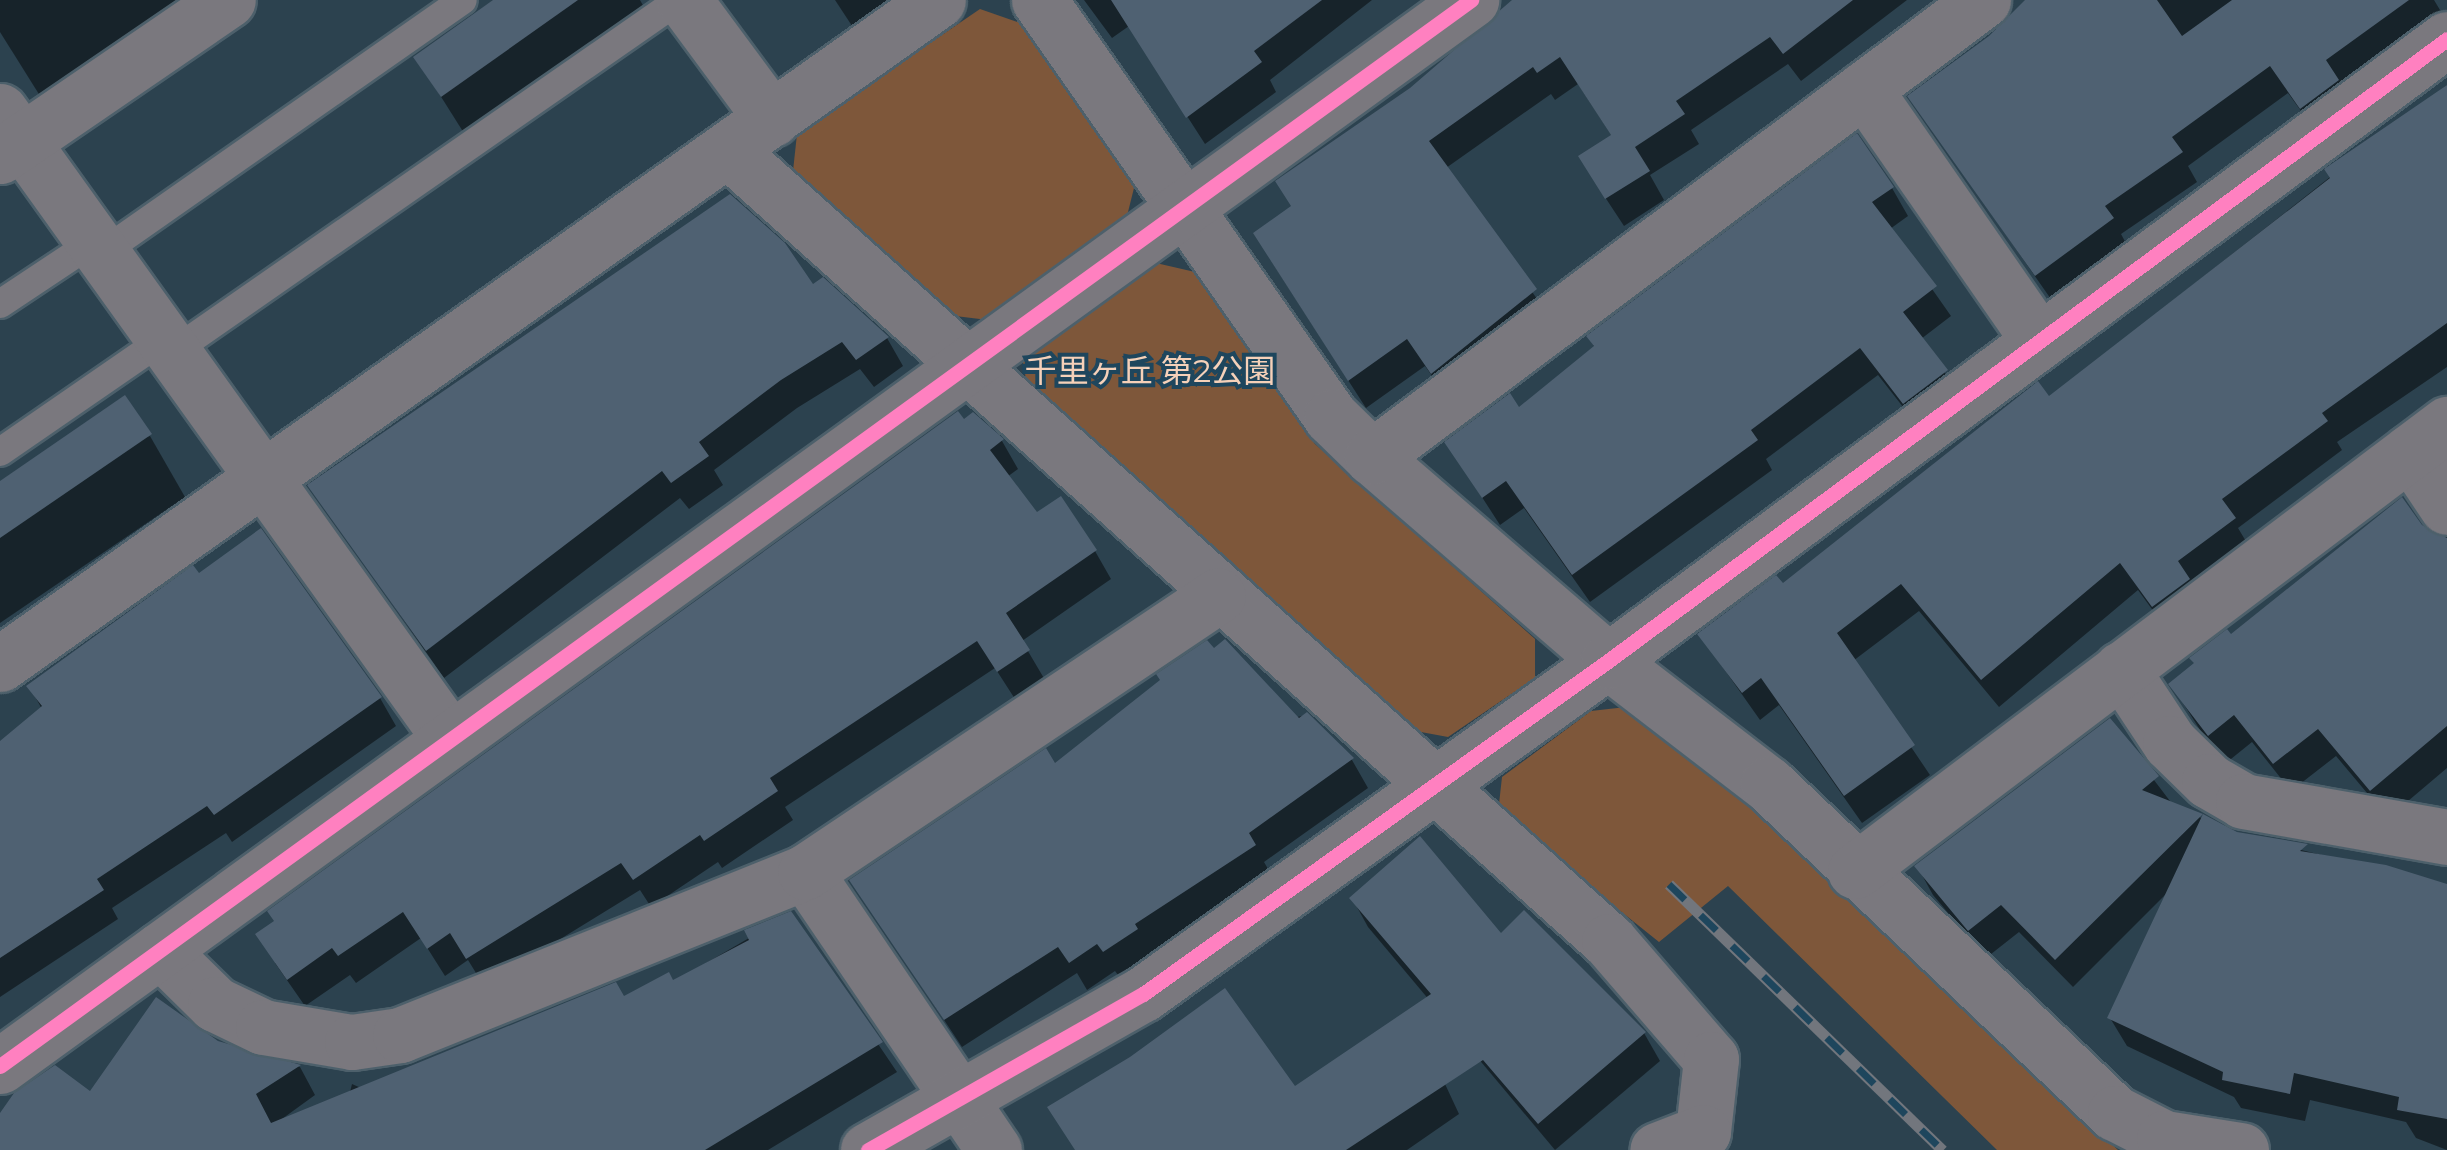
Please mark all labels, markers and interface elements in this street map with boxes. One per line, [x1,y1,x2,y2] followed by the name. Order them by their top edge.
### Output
[1025,352,1275,390] park label: 千里ヶ丘 第2公園

